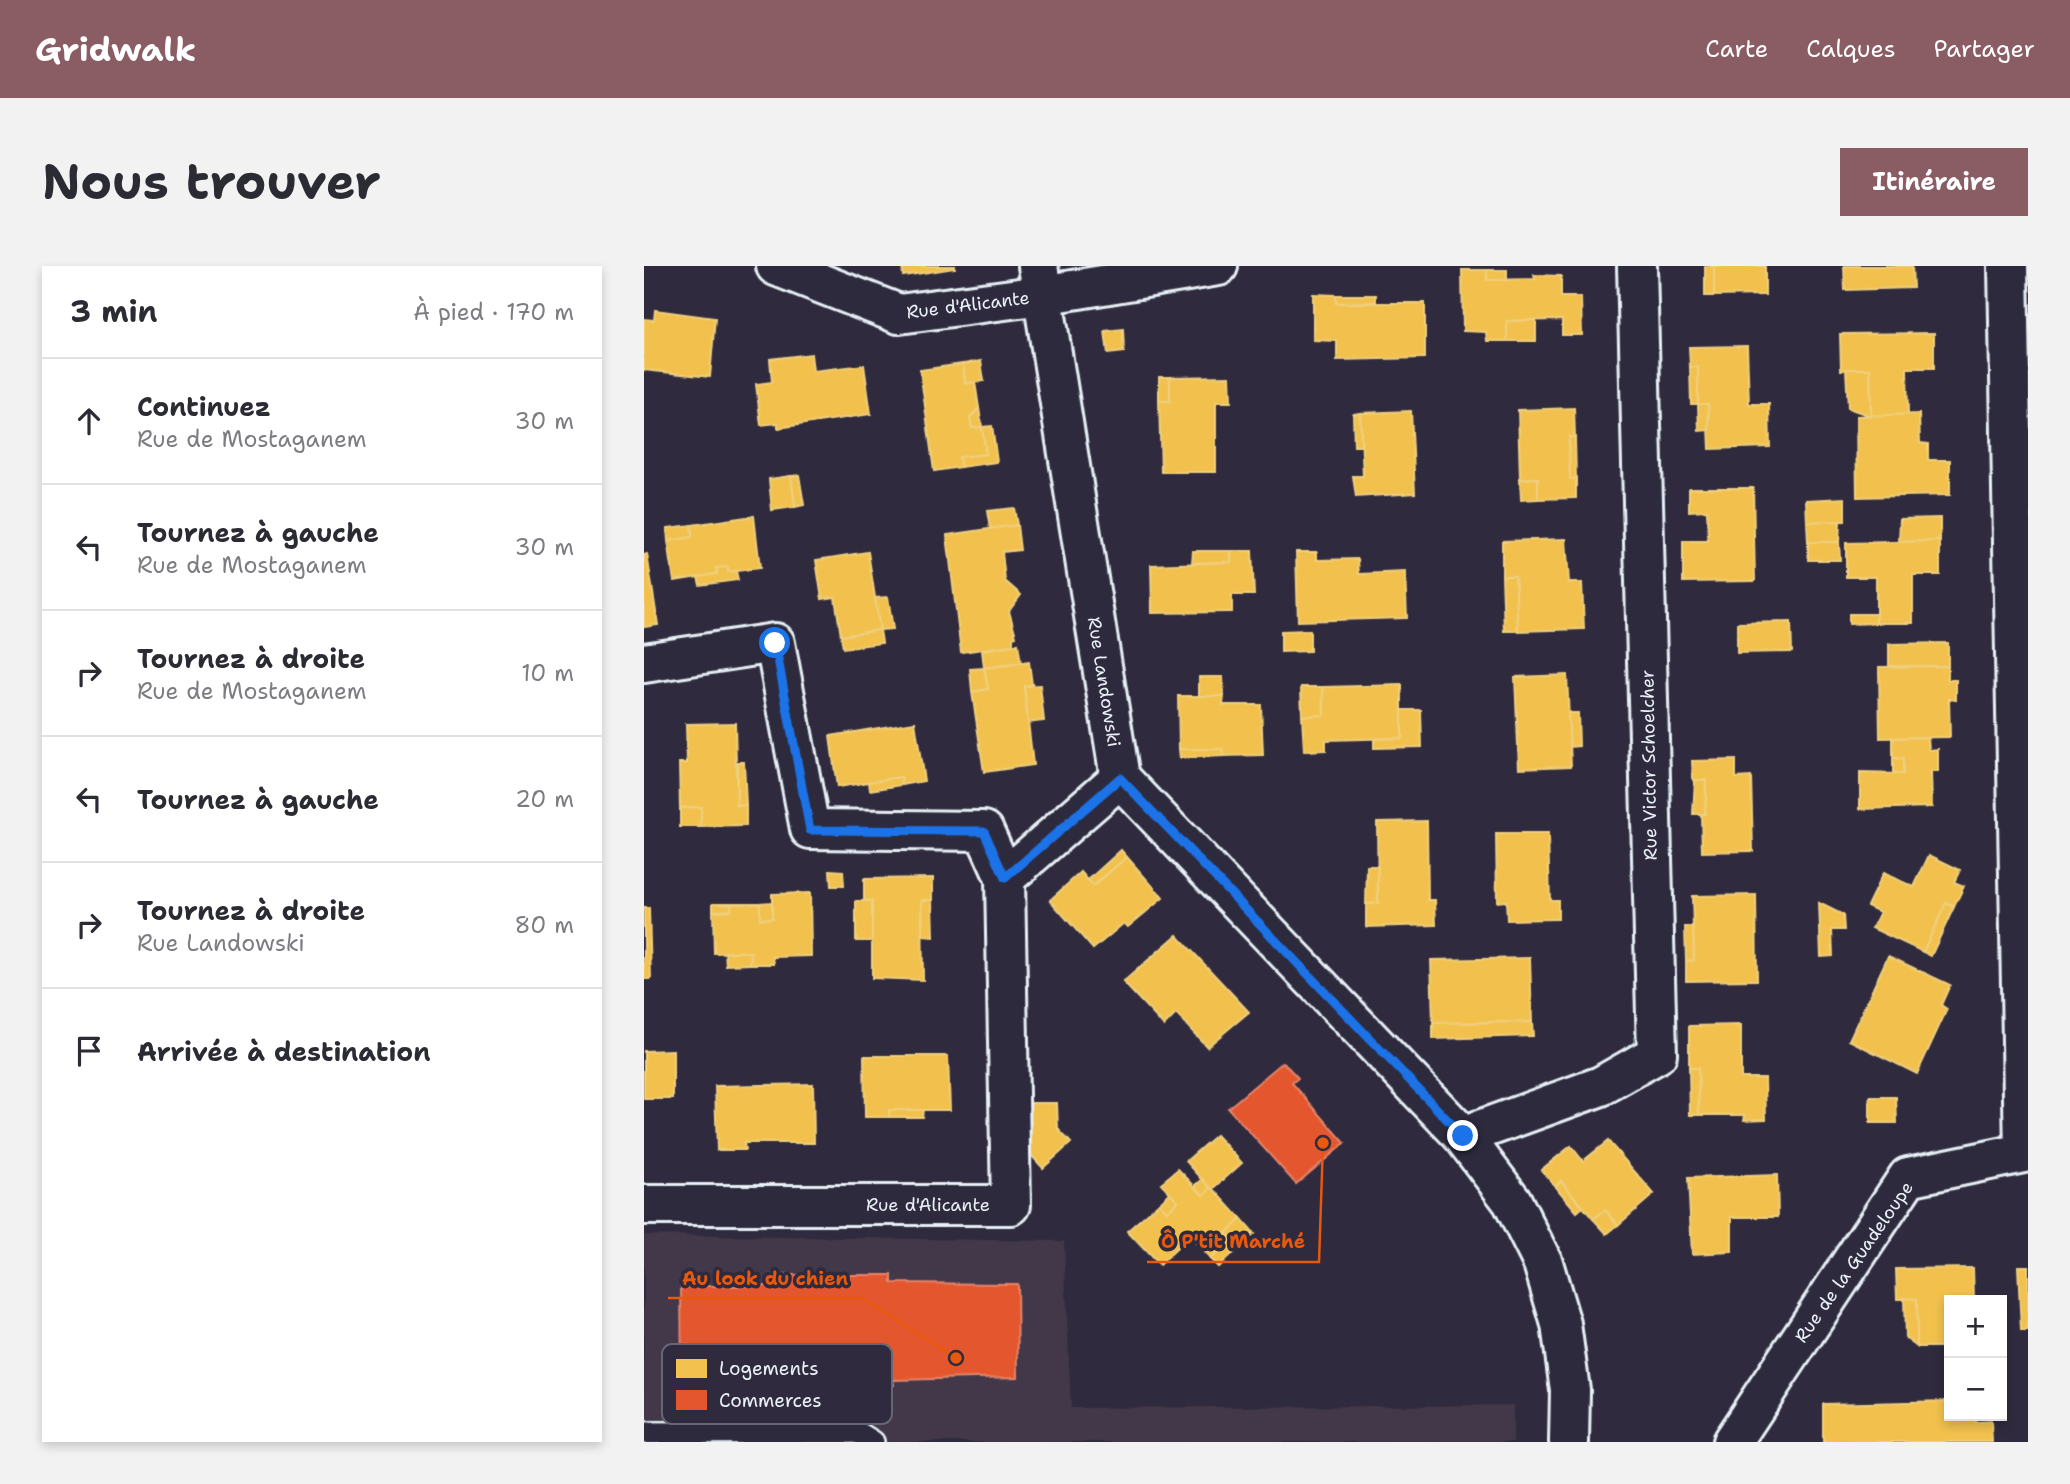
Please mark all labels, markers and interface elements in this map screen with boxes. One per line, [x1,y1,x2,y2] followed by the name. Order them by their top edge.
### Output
[35,27,196,72] text: Gridwalk
[1705,33,1768,65] text: Carte
[1806,33,1896,65] text: Calques
[1934,33,2035,65] text: Partager
[1840,148,2028,216] button: Itinéraire
[42,149,381,215] text: Nous trouver
[905,286,1031,324] street label: Rue d'Alicante
[70,291,157,332] text: 3 min
[413,297,574,327] text: À pied · 170 m
[137,389,271,424] text: Continuez
[70,402,108,440] icon: ahead
[515,406,574,436] text: 30 m
[137,424,367,454] text: Rue de Mostaganem
[137,515,379,550] text: Tournez à gauche
[70,528,108,566] icon: left
[515,532,574,562] text: 30 m
[137,550,367,580] text: Rue de Mostaganem
[1082,615,1126,749] street label: Rue Landowski
[759,627,790,658] route start
[137,641,365,676] text: Tournez à droite
[70,654,108,692] icon: right
[521,658,574,688] text: 10 m
[1635,670,1663,860] street label: Rue Victor Schoelcher
[137,676,367,706] text: Rue de Mostaganem
[70,780,108,818] icon: left
[137,782,379,817] text: Tournez à gauche
[515,784,574,814] text: 20 m
[137,893,365,928] text: Tournez à droite
[70,906,108,944] icon: right
[515,910,574,940] text: 80 m
[137,928,305,958] text: Rue Landowski
[70,1032,108,1070] icon: arrive
[137,1034,431,1069] text: Arrivée à destination
[1447,1120,1478,1151] route end
[1789,1177,1919,1347] street label: Rue de la Guadeloupe
[866,1193,990,1217] street label: Rue d'Alicante
[1147,1222,1319,1262] callout: Ô P'tit Marché
[1161,1229,1305,1254] text: Ô P'tit Marché
[668,1258,862,1298] callout: Au look du chien
[682,1266,848,1291] text: Au look du chien
[1944,1295,2007,1421] map controls
[1944,1295,2007,1358] button: +
[662,1344,892,1424] legend
[719,1356,819,1381] text: Logements
[1944,1358,2007,1421] button: −
[719,1388,822,1413] text: Commerces

